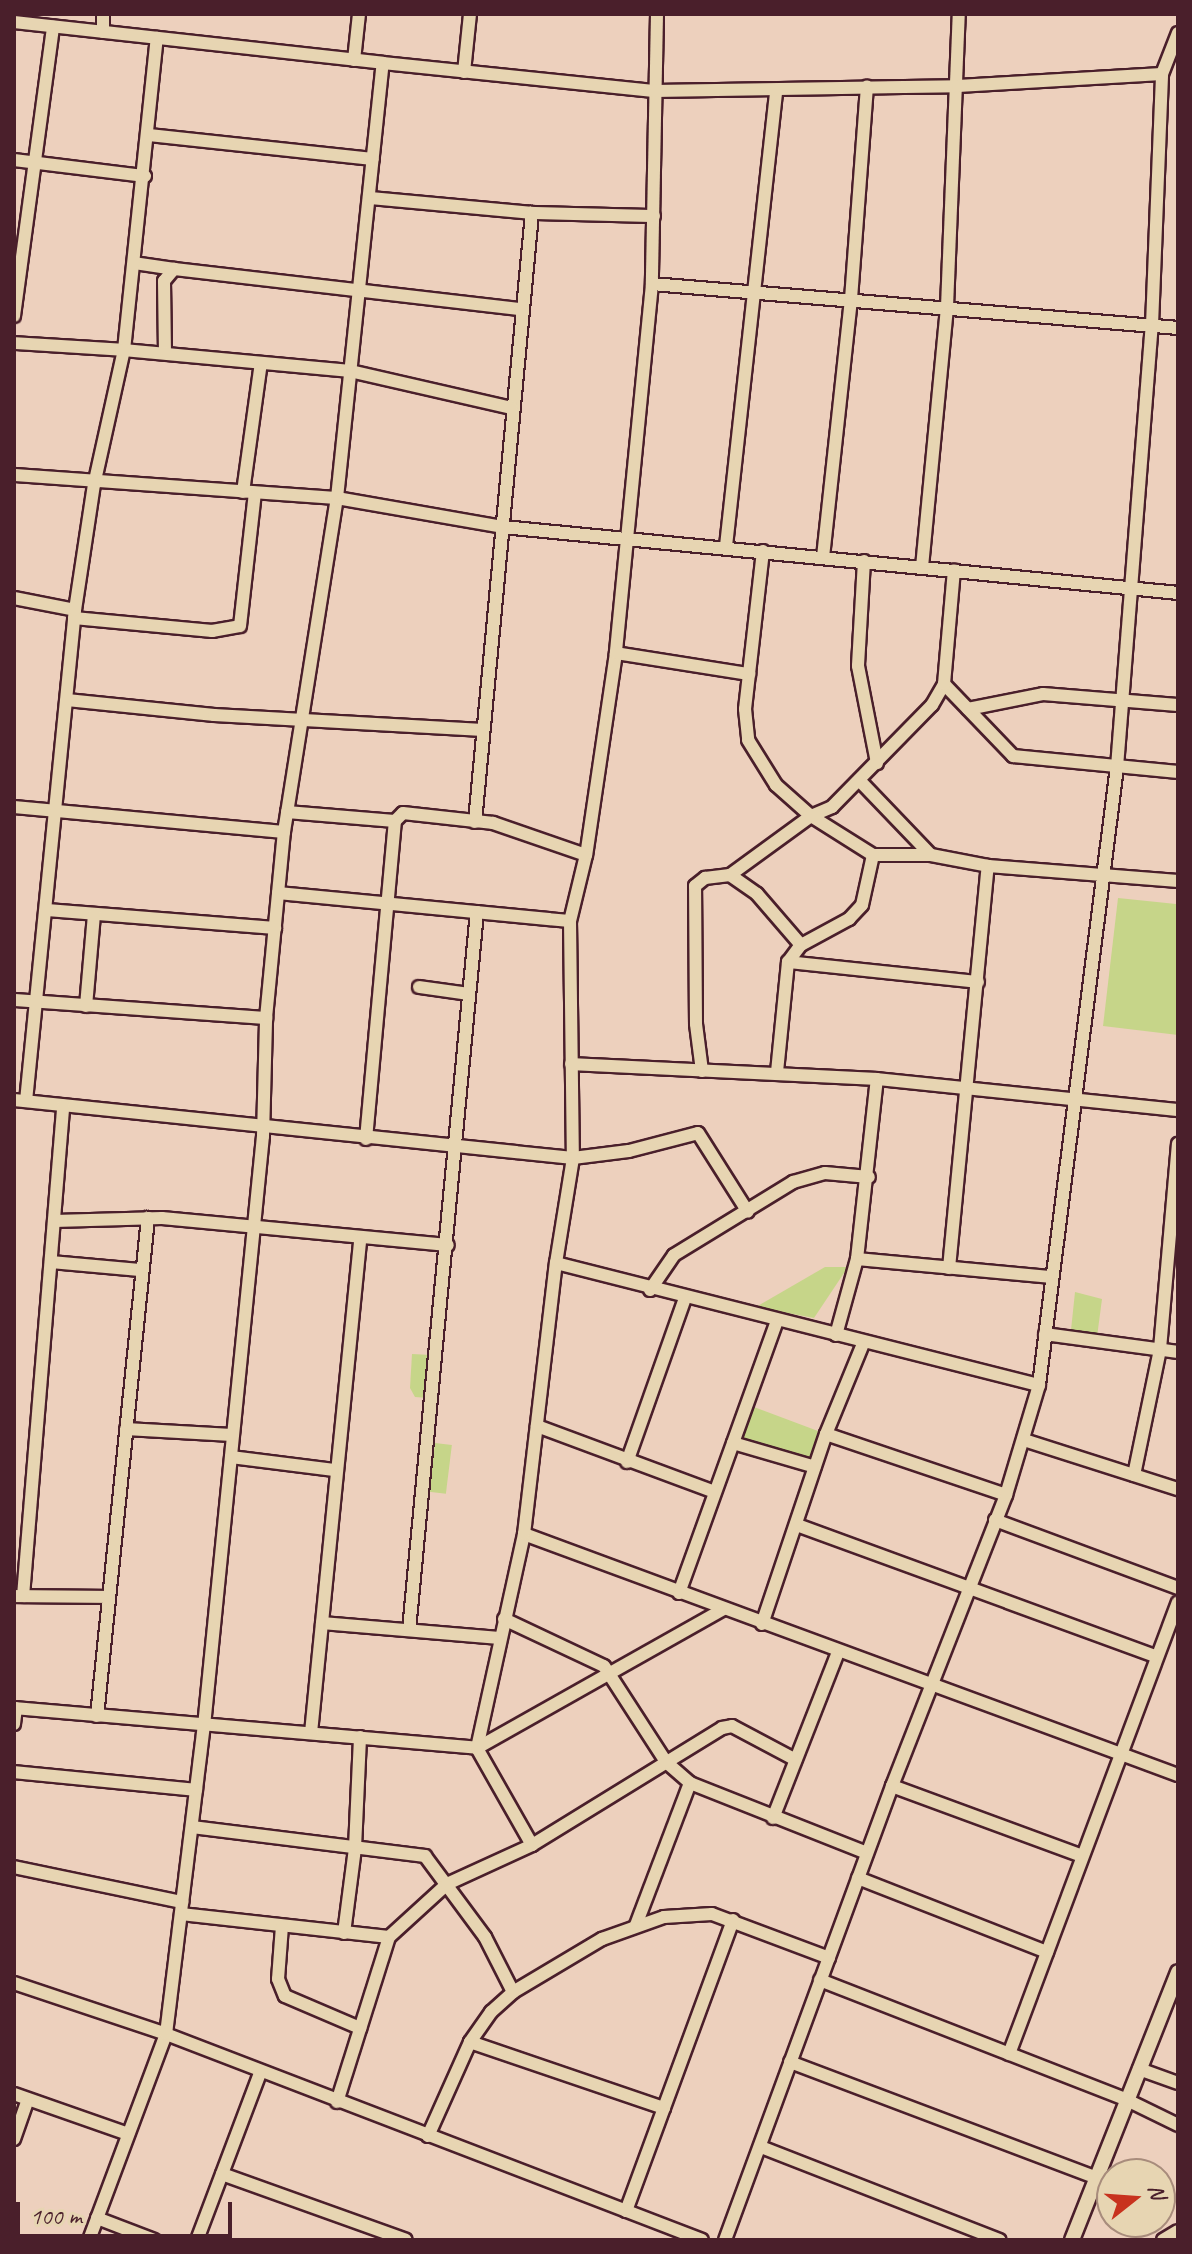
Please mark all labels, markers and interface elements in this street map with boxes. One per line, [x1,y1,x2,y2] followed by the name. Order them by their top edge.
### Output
[1096,2158,1176,2238] north arrow
[1142,2181,1172,2202] text: N
[20,2186,236,2236] scale bar
[30,2201,82,2231] text: 100 m

